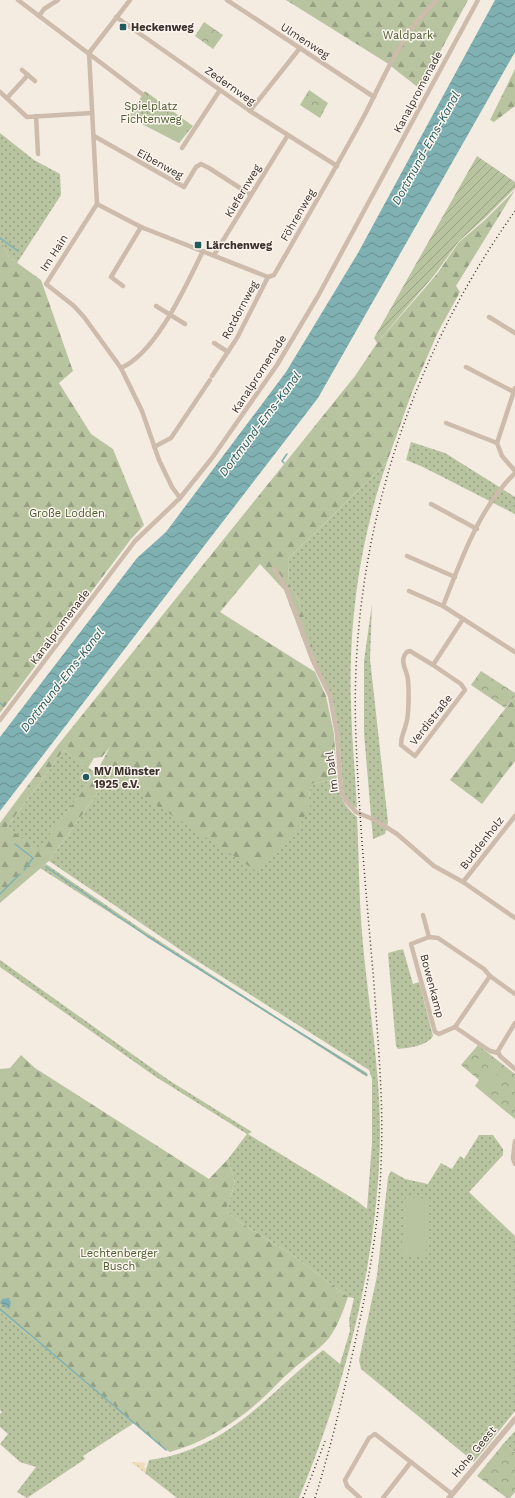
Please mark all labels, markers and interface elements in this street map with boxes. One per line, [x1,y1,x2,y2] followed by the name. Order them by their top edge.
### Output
[278,20,332,62] street label: Ulmenweg
[131,21,195,34] place label: Heckenweg
[118,22,128,32] marker: Heckenweg
[383,29,433,42] park label: Waldpark
[391,49,445,135] street label: Kanalpromenade
[202,64,258,108] street label: Zedernweg
[389,89,463,207] water label: Dortmund-Ems-Kanal
[120,100,182,126] park label: Spielplatz Fichtenweg
[134,146,186,182] street label: Eibenweg
[222,162,264,220] street label: Kiefernweg
[278,186,318,243] street label: Föhrenweg
[37,232,71,274] street label: Im Hain
[206,239,273,252] place label: Lärchenweg
[193,240,203,250] marker: Lärchenweg
[219,278,261,341] street label: Rotdornweg
[229,332,289,416] street label: Kanalpromenade
[216,369,304,479] water label: Dortmund-Ems-Kanal
[29,507,105,520] park label: Große Lodden
[28,587,92,667] street label: Kanalpromenade
[17,625,107,735] water label: Dortmund-Ems-Kanal
[407,692,455,748] street label: Verdistraße
[323,750,341,794] street label: Im Dahl
[94,765,160,791] place label: MV Münster 1925 e.V.
[81,772,91,782] marker: MV Münster 1925 e.V.
[457,814,507,872] street label: Buddenholz
[417,953,447,1019] street label: Bowenkamp
[80,1247,158,1273] park label: Lechtenberger Busch
[449,1424,499,1480] street label: Hohe Geest

